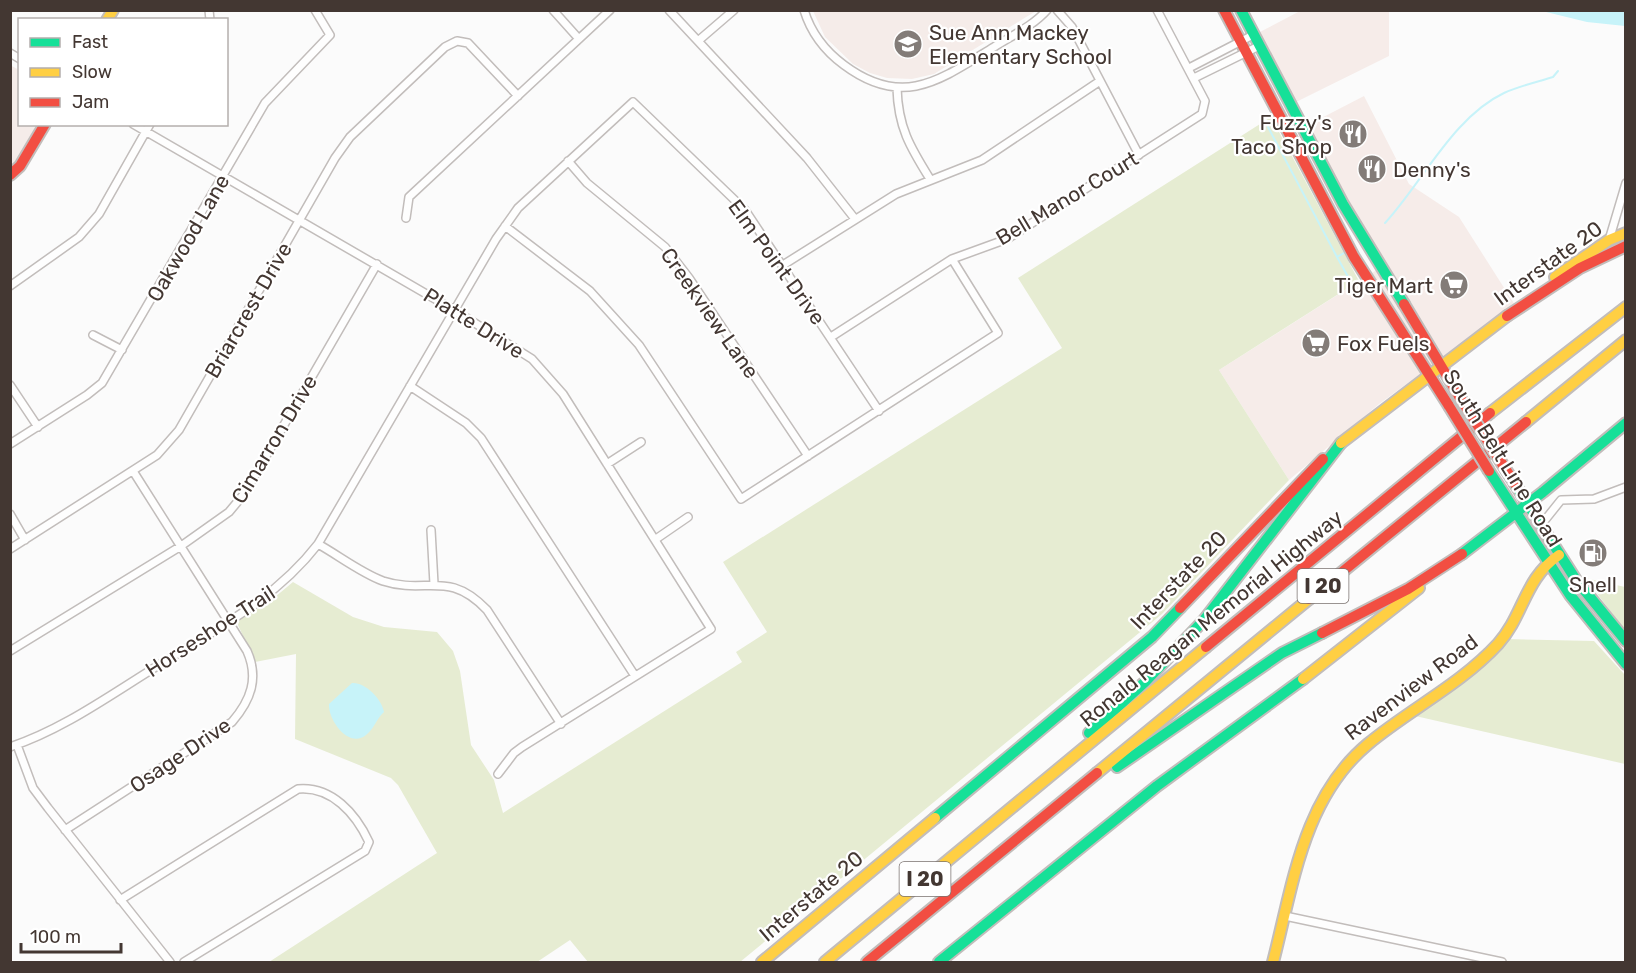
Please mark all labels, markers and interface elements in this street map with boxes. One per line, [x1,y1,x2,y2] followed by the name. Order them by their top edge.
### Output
[18,18,228,126] legend
[929,20,1112,69] place label: Sue Ann Mackey Elementary School
[892,28,924,60] school or university icon: Sue Ann Mackey Elementary School
[72,31,108,53] text: Fast
[72,61,112,83] text: Slow
[72,91,109,113] text: Jam
[1231,110,1332,159] place label: Fuzzy's Taco Shop
[1337,118,1369,150] restaurant icon: Fuzzy's Taco Shop
[991,146,1143,250] street label: Bell Manor Court
[1356,153,1388,185] restaurant icon: Denny's
[1393,157,1471,182] place label: Denny's
[141,170,235,306] street label: Oakwood Lane
[723,195,831,329] street label: Elm Point Drive
[1489,215,1607,311] street label: Interstate 20
[199,238,297,382] street label: Briarcrest Drive
[656,243,764,383] street label: Creekview Lane
[1438,269,1470,301] supermarket icon: Tiger Mart
[1334,273,1433,298] place label: Tiger Mart
[419,282,529,364] street label: Platte Drive
[1300,327,1332,359] supermarket icon: Fox Fuels
[1337,331,1430,356] place label: Fox Fuels
[1438,365,1568,551] street label: South Belt Line Road
[226,370,322,508] street label: Cimarron Drive
[1075,504,1348,732] street label: Ronald Reagan Memorial Highway
[1125,525,1231,635] street label: Interstate 20
[1577,537,1609,569] fuel station icon: Shell
[1298,569,1348,603] road number: I 20
[1569,572,1617,597] place label: Shell
[141,580,279,682] street label: Horseshoe Trail
[1340,629,1482,745] street label: Ravenview Road
[125,712,235,798] street label: Osage Drive
[754,845,868,947] street label: Interstate 20
[900,862,950,896] road number: I 20
[21,916,122,954] scale bar
[30,926,81,948] text: 100 m

